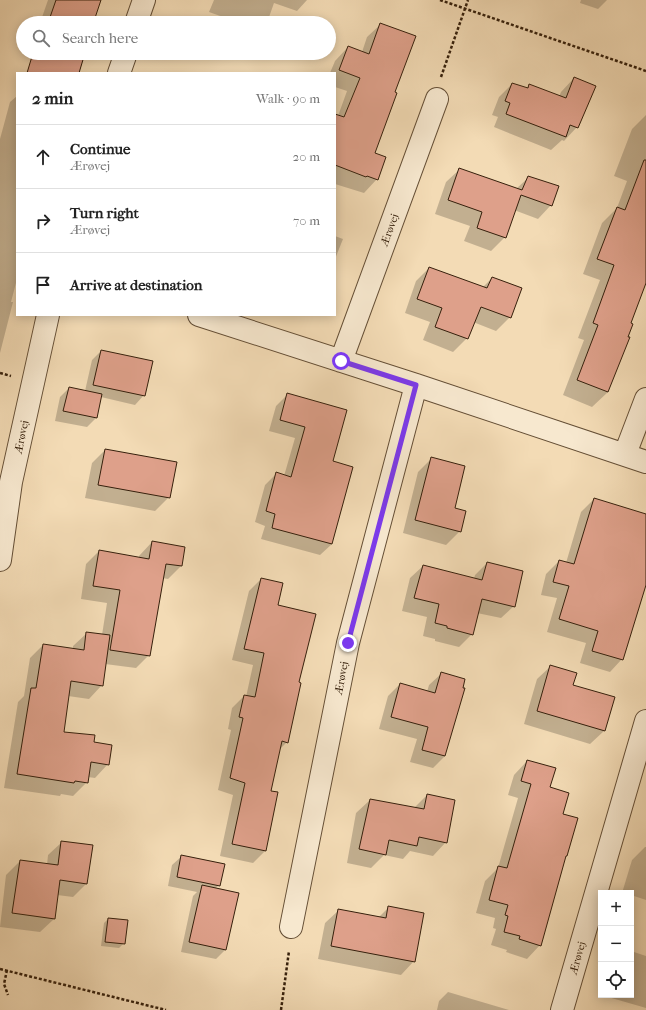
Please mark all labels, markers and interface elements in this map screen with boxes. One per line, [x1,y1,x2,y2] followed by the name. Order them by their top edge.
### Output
[16,16,336,60] search box
[30,27,52,49] icon: search
[62,29,138,47] text: Search here
[32,88,73,108] text: 2 min
[256,91,320,106] text: Walk · 90 m
[70,140,130,158] text: Continue
[32,146,54,168] icon: ahead
[293,149,320,164] text: 20 m
[70,158,110,173] text: Ærøvej
[70,204,139,222] text: Turn right
[32,210,54,232] icon: right
[377,212,401,249] street label: Ærøvej
[293,213,320,228] text: 70 m
[70,222,110,237] text: Ærøvej
[32,274,54,296] icon: arrive
[70,276,202,294] text: Arrive at destination
[332,352,350,370] route start
[11,419,31,456] street label: Ærøvej
[339,634,357,652] route end
[332,660,351,697] street label: Ærøvej
[598,890,634,998] map controls
[598,890,634,926] button: +
[598,926,634,962] button: −
[566,940,588,977] street label: Ærøvej
[598,962,634,998] button: locate

